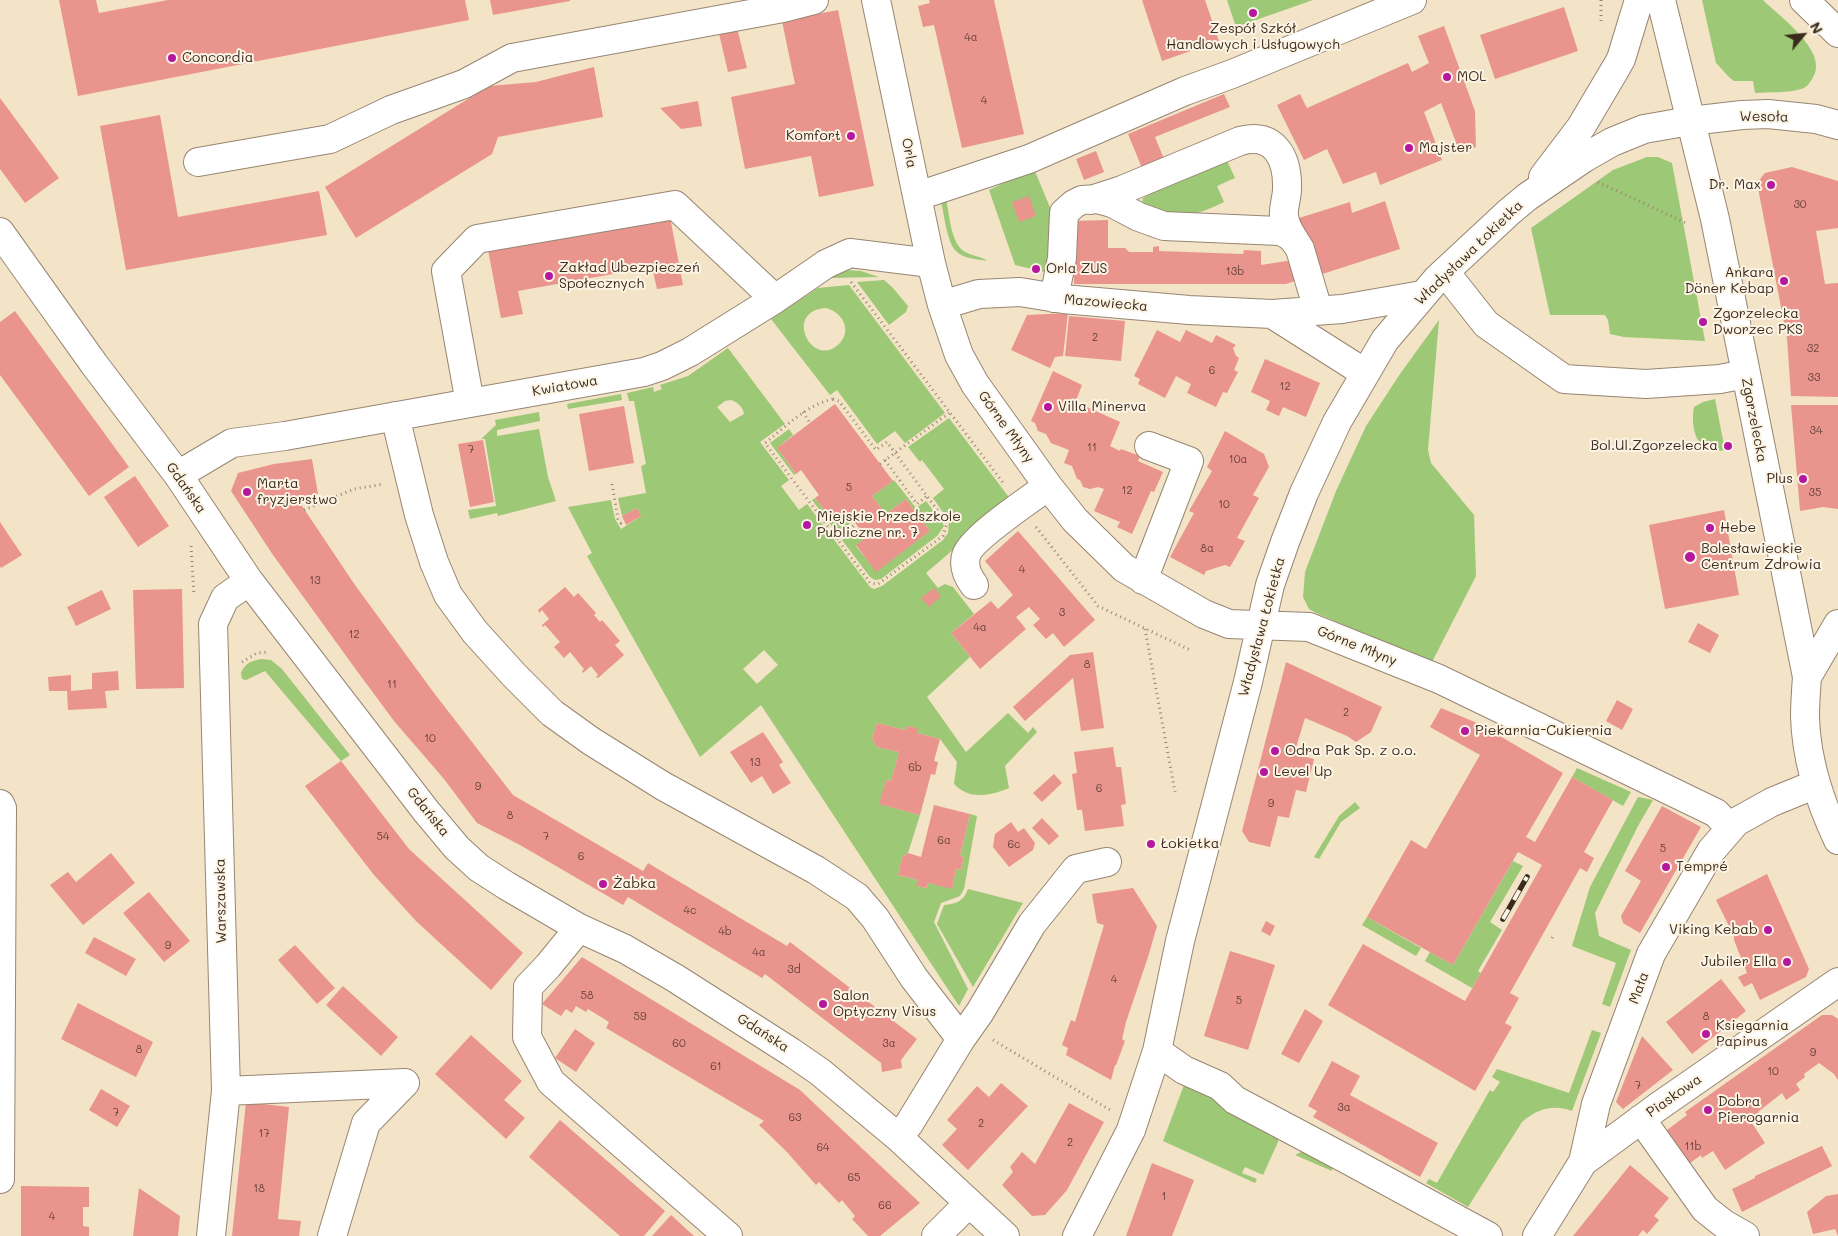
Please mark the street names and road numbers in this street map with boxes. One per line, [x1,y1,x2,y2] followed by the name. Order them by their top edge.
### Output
[1739,108,1789,126] street label: Wesoła
[898,137,920,169] street label: Orla
[1411,197,1527,309] street label: Władysława Łokietka
[1063,291,1149,315] street label: Mazowiecka
[531,372,599,400] street label: Kwiatowa
[1738,376,1770,464] street label: Zgorzelecka
[974,388,1038,466] street label: Górne Młyny
[162,459,210,517] street label: Gdańska
[1235,555,1289,699] street label: Władysława Łokietka
[1315,622,1399,670] street label: Górne Młyny
[403,784,453,840] street label: Gdańska
[212,858,230,944] street label: Warszawska
[1625,970,1653,1006] street label: Mała
[734,1010,792,1056] street label: Gdańska
[1643,1071,1705,1121] street label: Piaskowa

